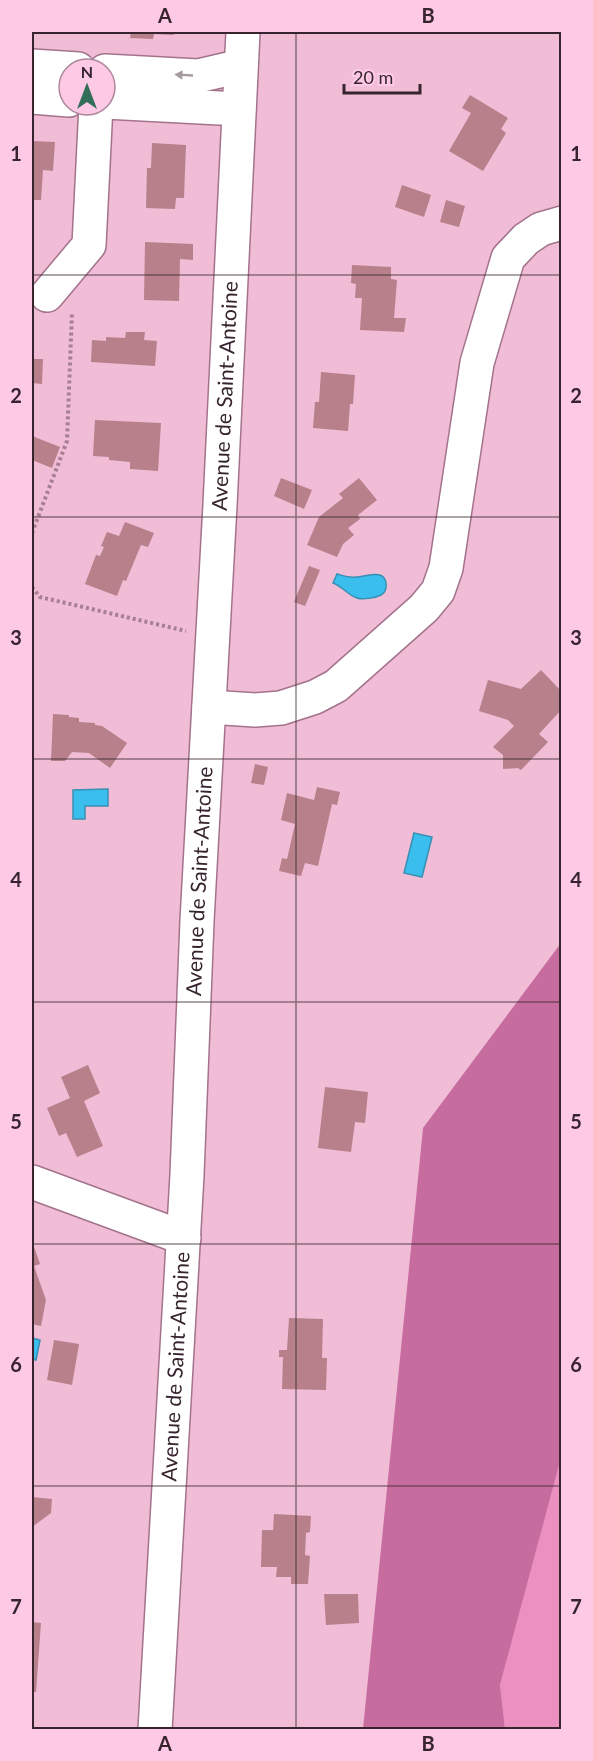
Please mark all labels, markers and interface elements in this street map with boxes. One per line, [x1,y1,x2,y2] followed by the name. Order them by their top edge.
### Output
[157,3,172,27] text: A
[421,3,435,27] text: B
[57,57,117,117] north arrow
[344,57,420,95] scale bar
[81,62,93,81] text: N
[353,66,393,88] text: 20 m
[174,71,193,80] one-way arrow
[10,141,22,165] text: 1
[570,141,582,165] text: 1
[206,280,242,511] street label: Avenue de Saint-Antoine
[10,383,22,407] text: 2
[570,383,582,407] text: 2
[10,625,22,649] text: 3
[570,625,582,649] text: 3
[180,766,217,996] street label: Avenue de Saint-Antoine
[10,867,22,891] text: 4
[570,867,582,891] text: 4
[10,1109,22,1133] text: 5
[570,1109,582,1133] text: 5
[155,1251,194,1482] street label: Avenue de Saint-Antoine
[10,1352,22,1376] text: 6
[570,1352,582,1376] text: 6
[10,1594,22,1618] text: 7
[570,1594,582,1618] text: 7
[157,1731,172,1755] text: A
[421,1731,435,1755] text: B

